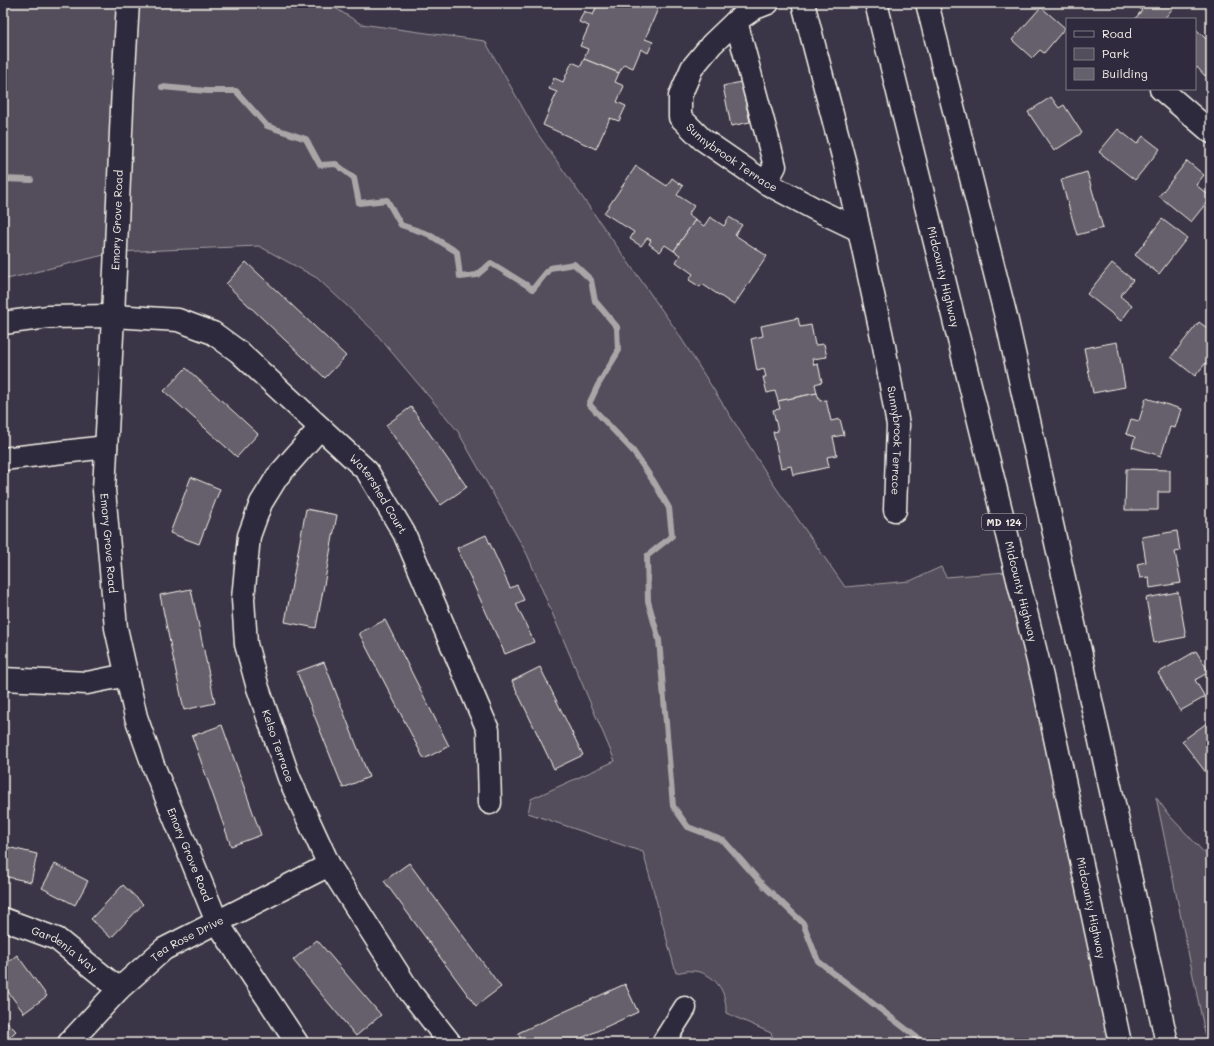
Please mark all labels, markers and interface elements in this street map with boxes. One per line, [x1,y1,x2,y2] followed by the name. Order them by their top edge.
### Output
[1066,18,1196,90] legend
[1102,25,1132,41] text: Road
[1102,45,1129,61] text: Park
[1102,65,1148,81] text: Building
[683,119,781,195] street label: Sunnybrook Terrace
[107,170,126,270] street label: Emory Grove Road
[924,225,964,329] street label: Midcounty Highway
[884,385,906,495] street label: Sunnybrook Terrace
[346,450,411,536] street label: Watershed Court
[97,493,121,594] street label: Emory Grove Road
[982,514,1026,530] road number: MD 124
[1002,539,1041,644] street label: Midcounty Highway
[259,707,298,785] street label: Kelso Terrace
[164,805,216,904] street label: Emory Grove Road
[1074,855,1110,960] street label: Midcounty Highway
[147,912,226,965] street label: Tea Rose Drive
[29,922,101,976] street label: Gardenia Way

